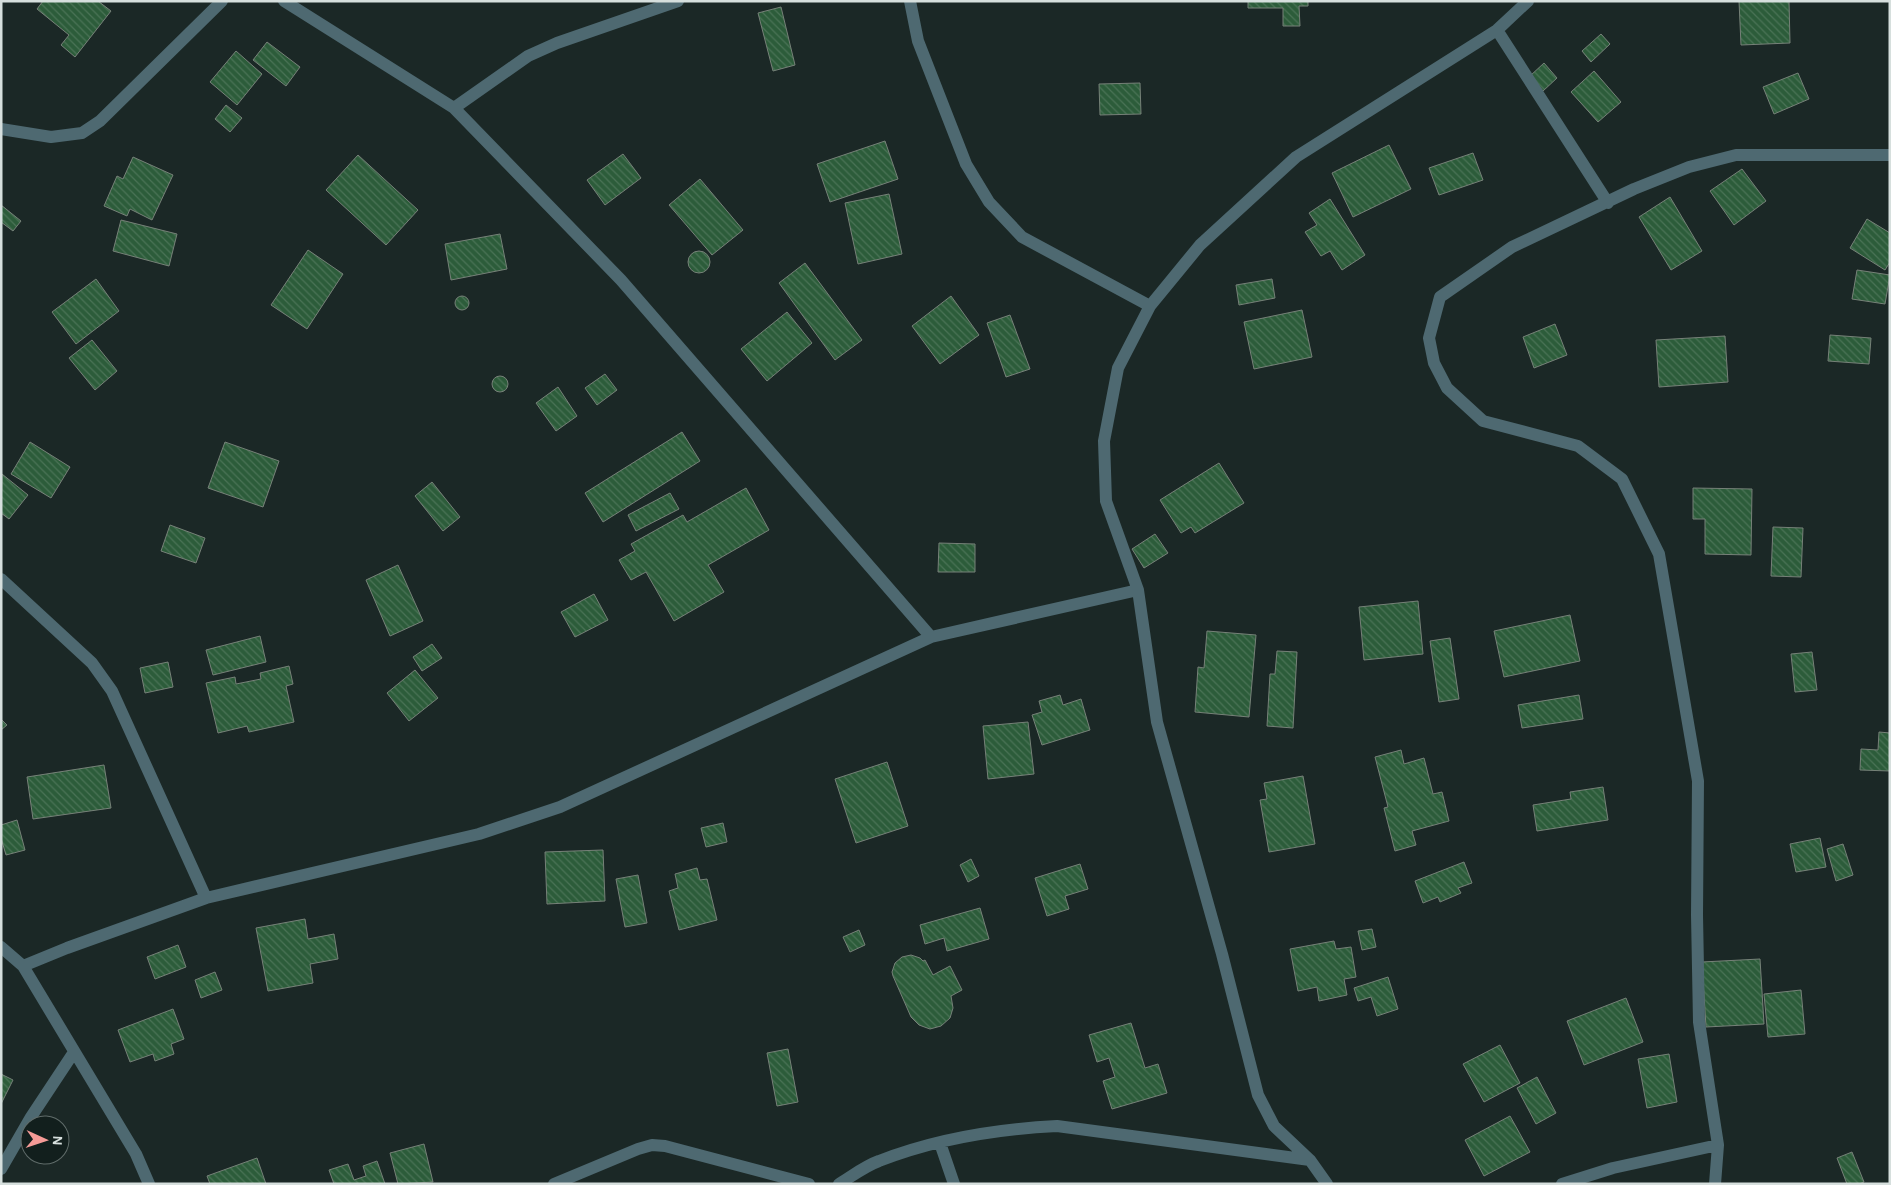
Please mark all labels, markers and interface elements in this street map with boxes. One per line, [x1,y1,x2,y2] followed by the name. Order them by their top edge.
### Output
[20,1115,70,1165] north arrow
[50,1135,64,1146] text: N

